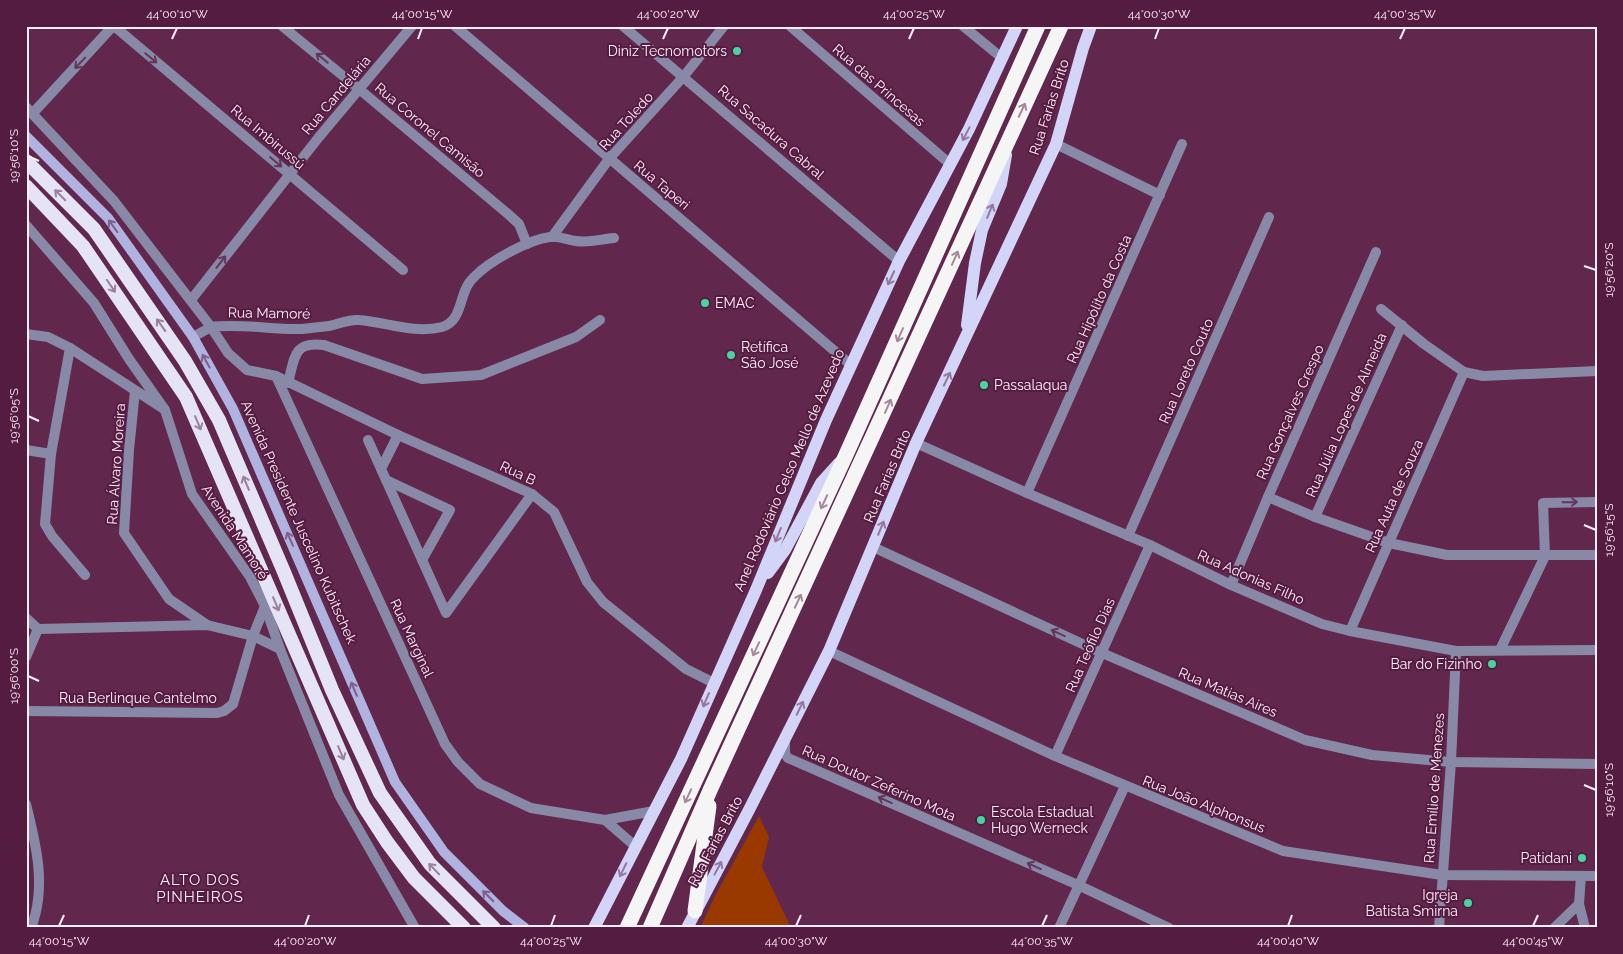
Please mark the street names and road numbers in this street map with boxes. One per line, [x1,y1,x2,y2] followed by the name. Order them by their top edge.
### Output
[830,41,929,130] street label: Rua das Princesas
[298,52,374,138] street label: Rua Candelária
[1026,57,1072,157] street label: Rua Farias Brito
[372,79,488,181] street label: Rua Coronel Camisão
[715,82,827,183] street label: Rua Sacadura Cabral
[596,89,656,153] street label: Rua Toledo
[228,101,308,173] street label: Rua Imbirussú
[631,157,693,213] street label: Rua Taperi
[1063,232,1135,366] street label: Rua Hipólito da Costa
[228,304,310,322] street label: Rua Mamoré
[1156,316,1216,426] street label: Rua Loreto Couto
[1302,330,1390,500] street label: Rua Júlia Lopes de Almeida
[1253,342,1327,482] street label: Rua Gonçalves Crespo
[730,346,848,594] street label: Anel Rodoviário Celso Mello de Azevedo
[238,398,360,646] street label: Avenida Presidente Juscelino Kubitschek
[103,403,128,525] street label: Rua Álvaro Moreira
[860,427,914,525] street label: Rua Farias Brito
[1362,437,1426,555] street label: Rua Auta de Souza
[497,458,539,488] street label: Rua B
[198,482,272,582] street label: Avenida Mamoré
[1195,546,1307,608] street label: Rua Adonias Filho
[1062,595,1118,695] street label: Rua Teófilo Dias
[387,596,437,680] street label: Rua Marginal
[1176,664,1280,720] street label: Rua Matias Aires
[59,690,217,706] street label: Rua Berlinque Cantelmo
[1421,712,1447,864] street label: Rua Emílio de Menezes
[800,742,958,824] street label: Rua Doutor Zeferino Mota
[1140,772,1268,836] street label: Rua João Alphonsus
[685,793,745,889] street label: Rua Farias Brito

